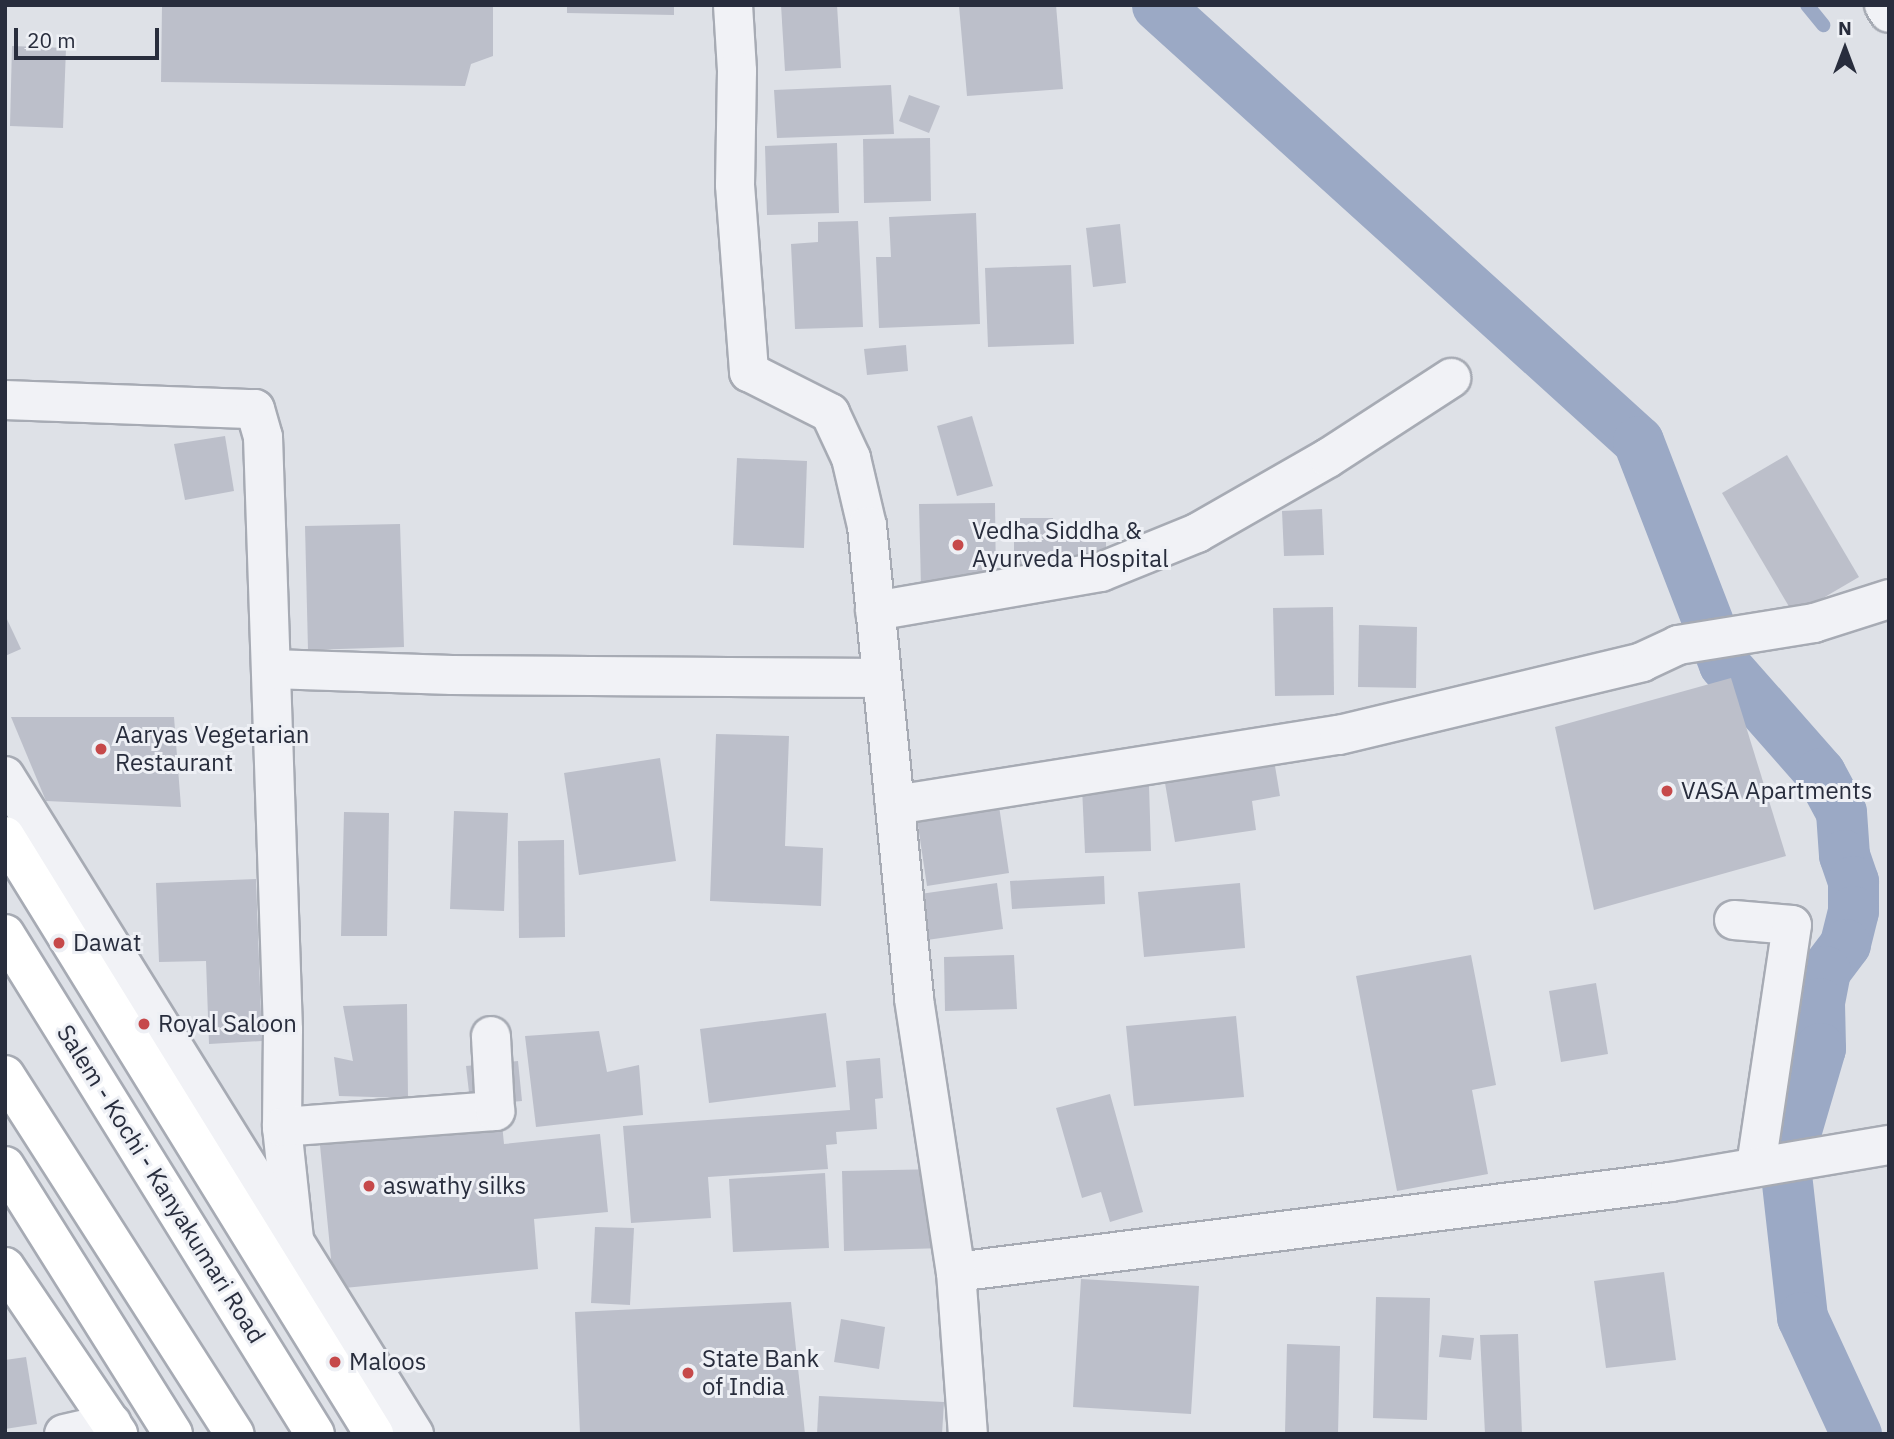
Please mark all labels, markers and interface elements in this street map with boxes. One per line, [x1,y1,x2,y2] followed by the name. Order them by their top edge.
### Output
[18,14,163,58] scale bar
[1810,14,1880,84] north arrow
[1838,16,1852,40] text: N
[27,26,76,54] text: 20 m
[972,517,1169,573] place label: Vedha Siddha & Ayurveda Hospital
[950,537,966,553] marker: Vedha Siddha & Ayurveda Hospital
[115,721,309,777] place label: Aaryas Vegetarian Restaurant
[93,741,109,757] marker: Aaryas Vegetarian Restaurant
[1681,777,1872,805] place label: VASA Apartments
[1659,783,1675,799] marker: VASA Apartments
[73,929,141,957] place label: Dawat
[51,935,67,951] marker: Dawat
[158,1010,297,1038] place label: Royal Saloon
[136,1016,152,1032] marker: Royal Saloon
[51,1019,271,1349] street label: Salem - Kochi - Kanyakumari Road
[383,1172,526,1200] place label: aswathy silks
[361,1178,377,1194] marker: aswathy silks
[702,1345,819,1401] place label: State Bank of India
[349,1348,426,1376] place label: Maloos
[327,1354,343,1370] marker: Maloos
[680,1365,696,1381] marker: State Bank of India

